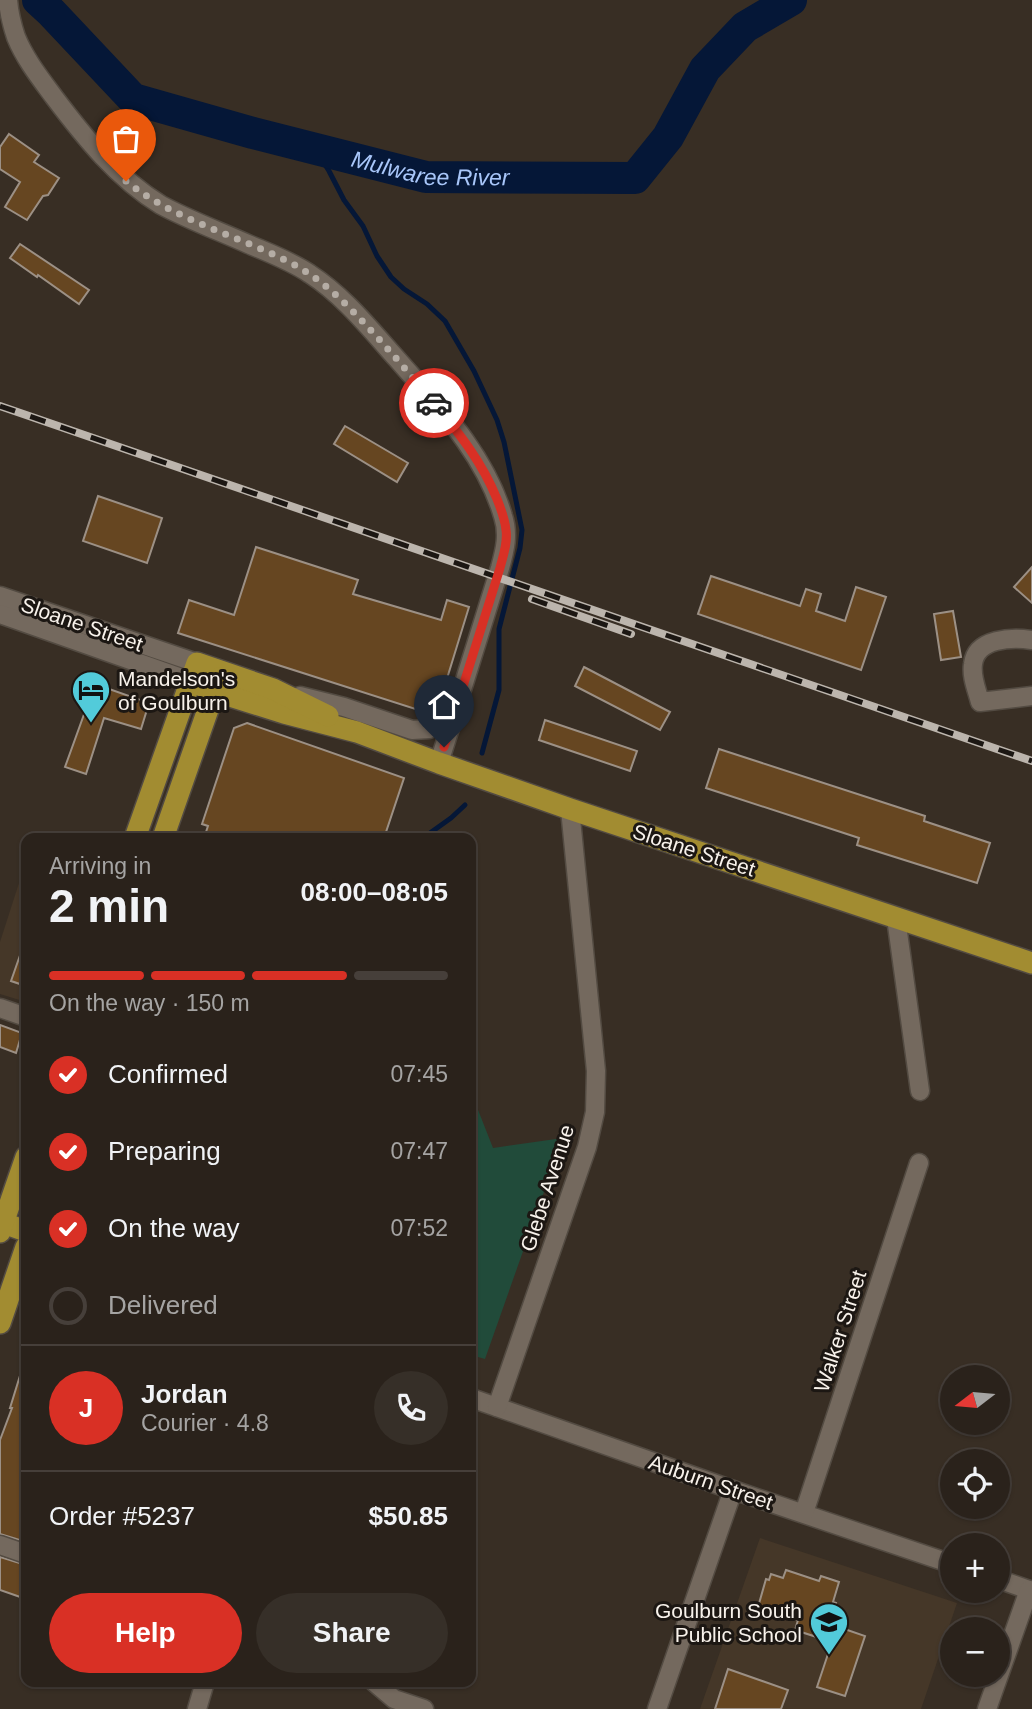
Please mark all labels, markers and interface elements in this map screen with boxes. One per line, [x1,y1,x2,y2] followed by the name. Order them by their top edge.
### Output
[96,109,156,181] pin
[107,120,145,158] icon: bag
[349,146,511,190] water label: Mulwaree River
[399,368,469,438] courier
[415,384,453,422] icon: car
[18,592,146,656] street label: Sloane Street
[118,667,235,714] place label: Mandelson's of Goulburn
[70,669,112,724] hotel icon: Mandelson's of Goulburn
[414,675,474,747] pin
[425,686,463,724] icon: home
[630,819,758,881] street label: Sloane Street
[49,853,151,879] text: Arriving in
[301,877,448,907] text: 08:00–08:05
[49,880,169,932] text: 2 min
[49,990,250,1016] text: On the way · 150 m
[49,1056,87,1094] icon: check
[108,1059,228,1089] text: Confirmed
[390,1061,448,1087] text: 07:45
[516,1122,578,1254] street label: Glebe Avenue
[49,1133,87,1171] icon: check
[108,1136,221,1166] text: Preparing
[390,1138,448,1164] text: 07:47
[49,1210,87,1248] icon: check
[108,1213,240,1243] text: On the way
[390,1215,448,1241] text: 07:52
[810,1267,871,1395] street label: Walker Street
[108,1290,218,1320] text: Delivered
[940,1365,1010,1435] north arrow
[940,1365,1010,1687] map controls
[374,1371,448,1445] button: phone
[141,1379,228,1409] text: Jordan
[79,1393,93,1423] text: J
[141,1410,269,1436] text: Courier · 4.8
[940,1449,1010,1519] button: locate
[646,1450,776,1514] street label: Auburn Street
[49,1501,195,1531] text: Order #5237
[368,1501,448,1531] text: $50.85
[940,1533,1010,1603] button: +
[49,1593,242,1673] button: Help
[256,1593,448,1673] button: Share
[655,1599,802,1646] place label: Goulburn South Public School
[808,1601,850,1656] school or university icon: Goulburn South Public School
[940,1617,1010,1687] button: −

